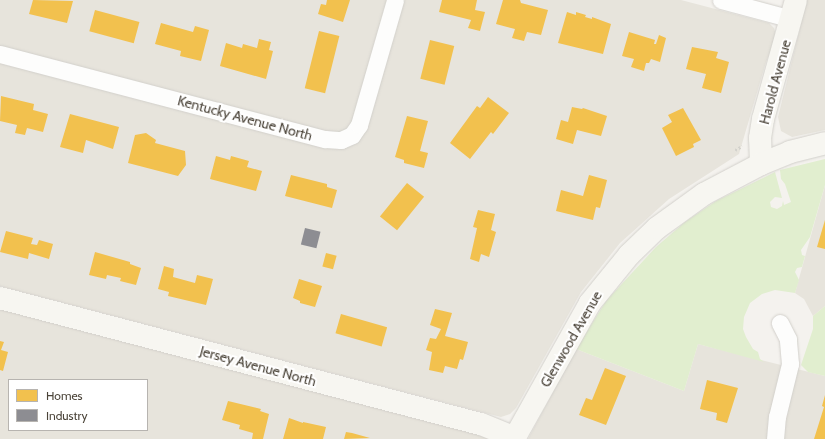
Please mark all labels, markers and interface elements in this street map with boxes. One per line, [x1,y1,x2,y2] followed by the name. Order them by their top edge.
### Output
[756,38,794,126] street label: Harold Avenue
[176,92,314,144] street label: Kentucky Avenue North
[537,288,605,390] street label: Glenwood Avenue
[198,342,318,390] street label: Jersey Avenue North
[8,379,148,431] legend
[46,388,83,403] text: Homes
[46,408,87,423] text: Industry

